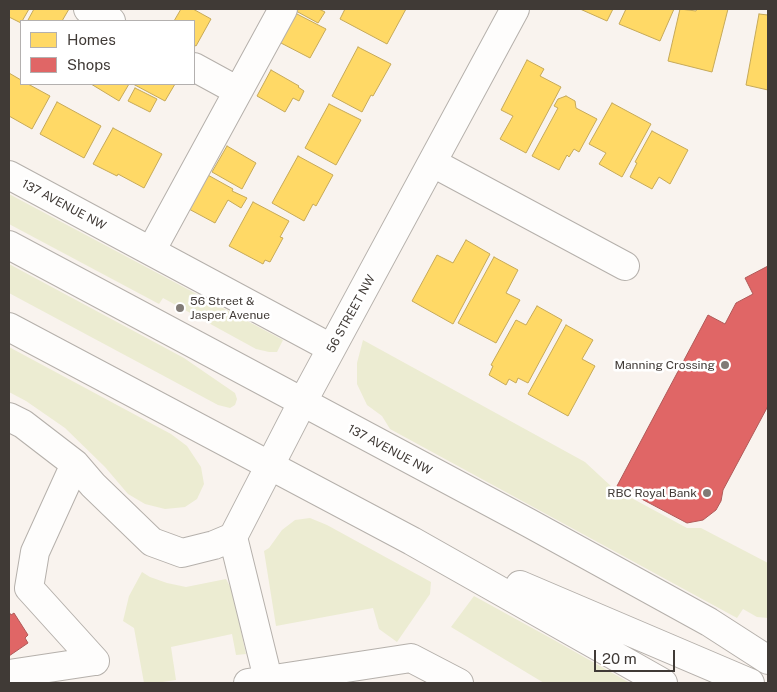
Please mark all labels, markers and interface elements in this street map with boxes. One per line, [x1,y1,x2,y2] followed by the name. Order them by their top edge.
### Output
[20,20,195,85] legend
[67,31,116,48] text: Homes
[67,56,111,73] text: Shops
[19,177,109,233] street label: 137 AVENUE NW
[324,273,378,355] street label: 56 STREET NW
[190,294,270,322] place label: 56 Street & Jasper Avenue
[174,302,186,314] marker: 56 Street & Jasper Avenue
[614,358,715,372] place label: Manning Crossing
[719,359,731,371] marker: Manning Crossing
[345,422,435,478] street label: 137 AVENUE NW
[607,486,697,500] place label: RBC Royal Bank
[701,487,713,499] marker: RBC Royal Bank
[597,640,678,672] scale bar
[602,650,637,667] text: 20 m

